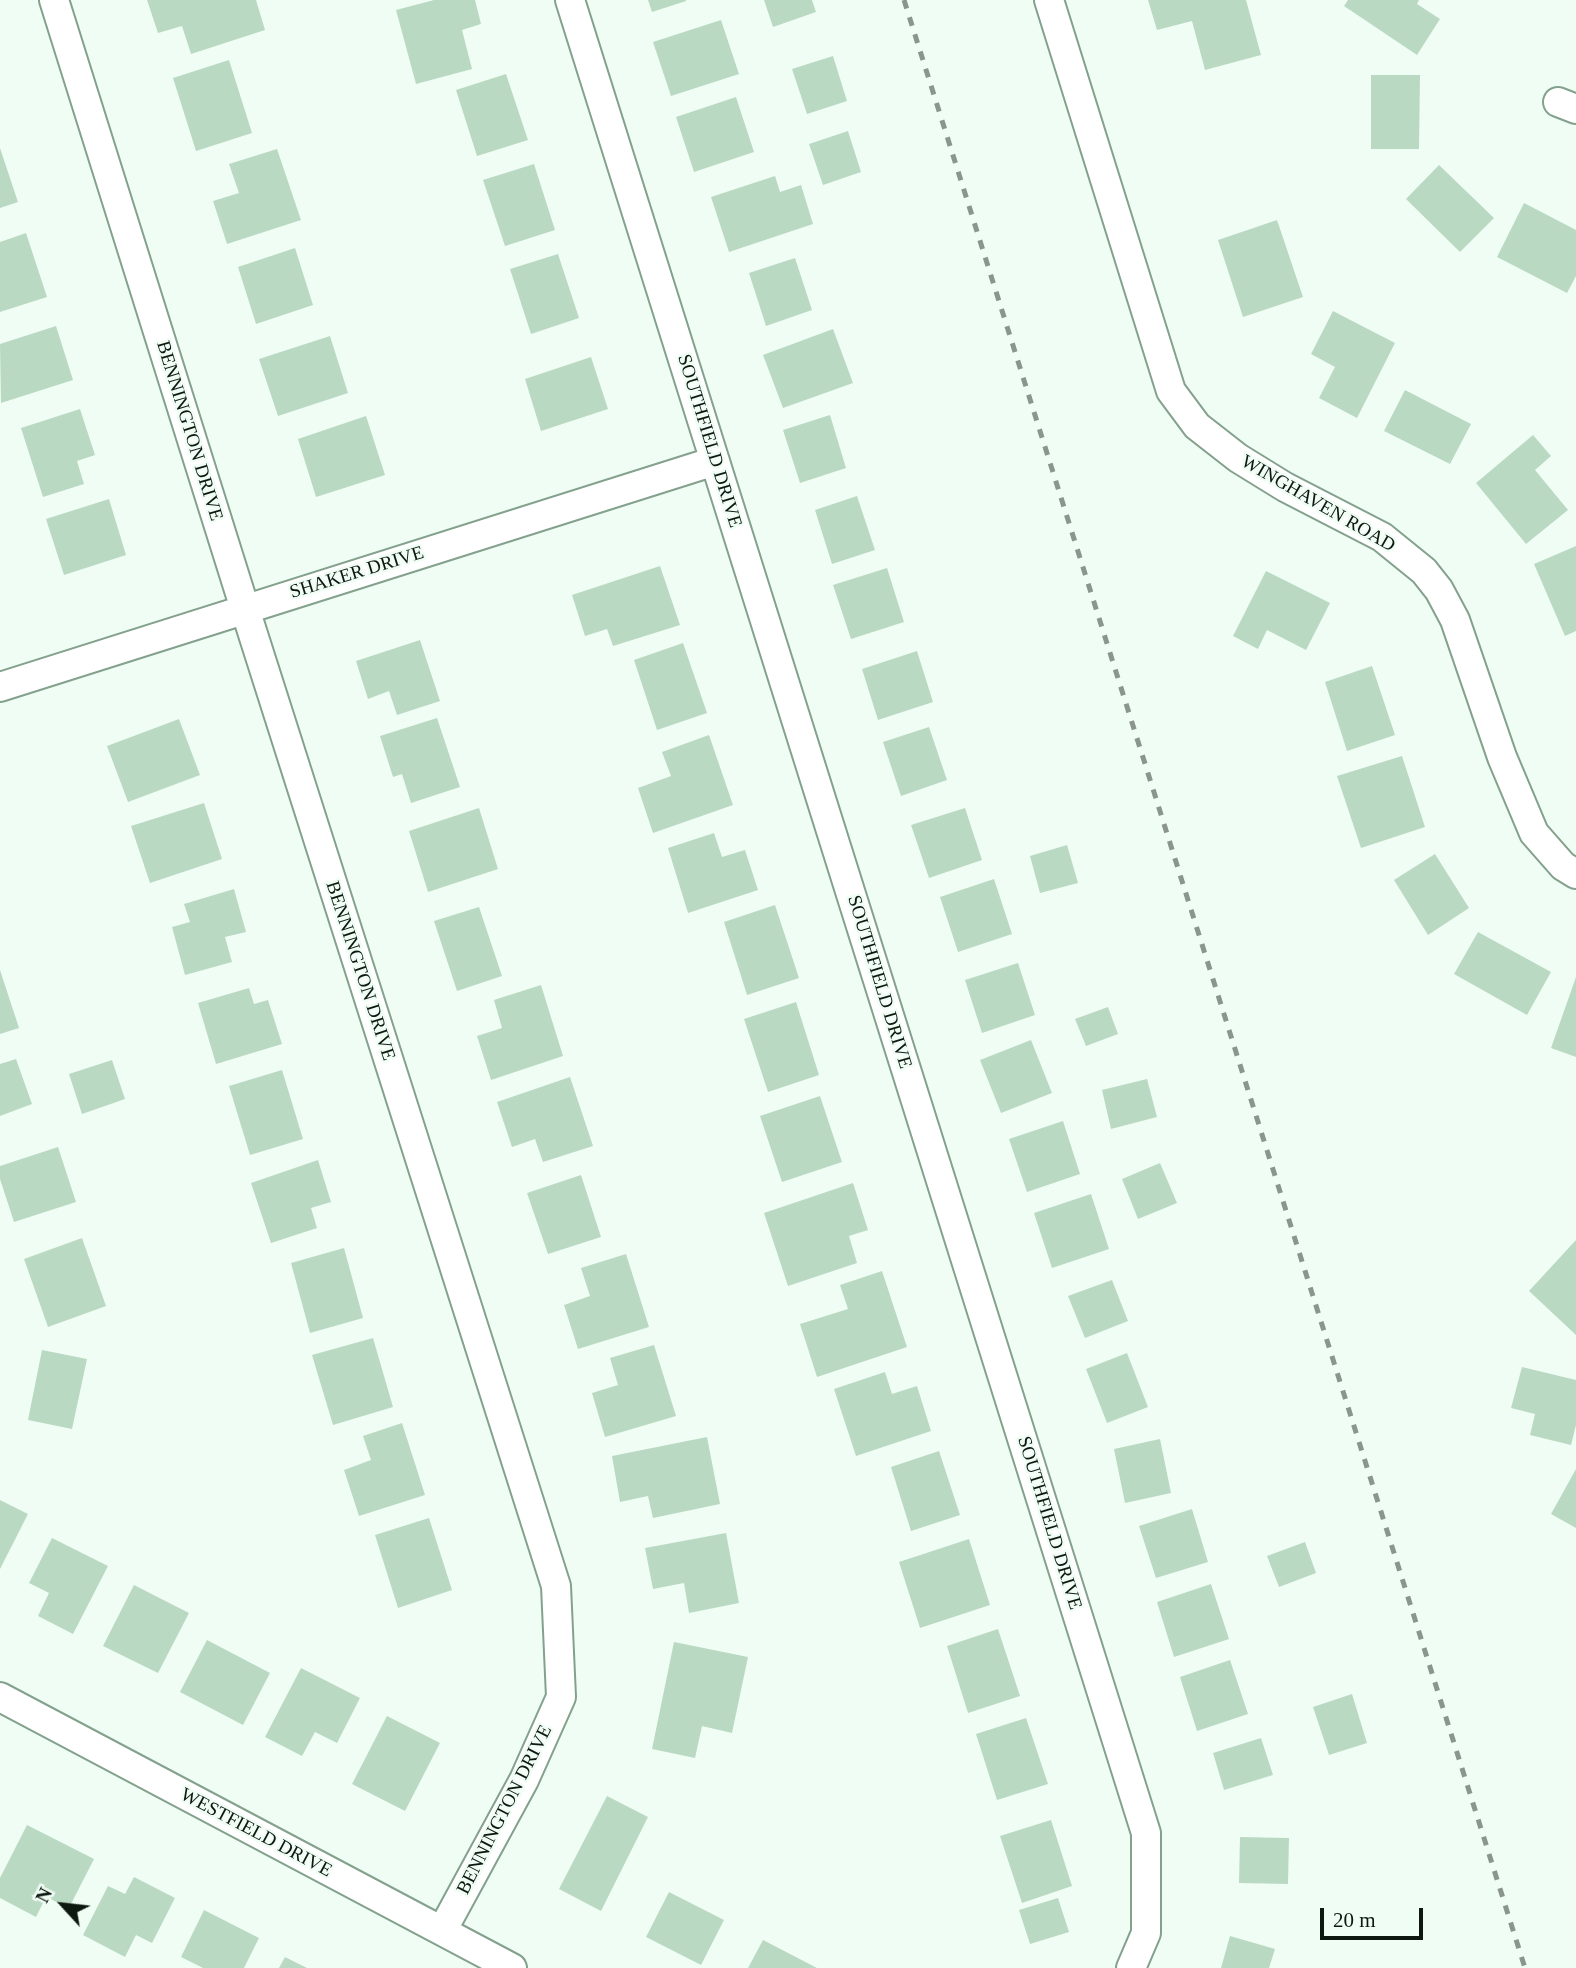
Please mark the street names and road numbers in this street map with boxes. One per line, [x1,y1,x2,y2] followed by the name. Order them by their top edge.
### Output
[151,338,227,524] street label: BENNINGTON DRIVE
[672,352,746,530] street label: SOUTHFIELD DRIVE
[1237,451,1399,557] street label: WINGHAVEN ROAD
[287,542,427,604] street label: SHAKER DRIVE
[320,879,400,1063] street label: BENNINGTON DRIVE
[842,893,916,1071] street label: SOUTHFIELD DRIVE
[1012,1434,1086,1612] street label: SOUTHFIELD DRIVE
[452,1722,558,1898] street label: BENNINGTON DRIVE
[176,1783,336,1883] street label: WESTFIELD DRIVE

